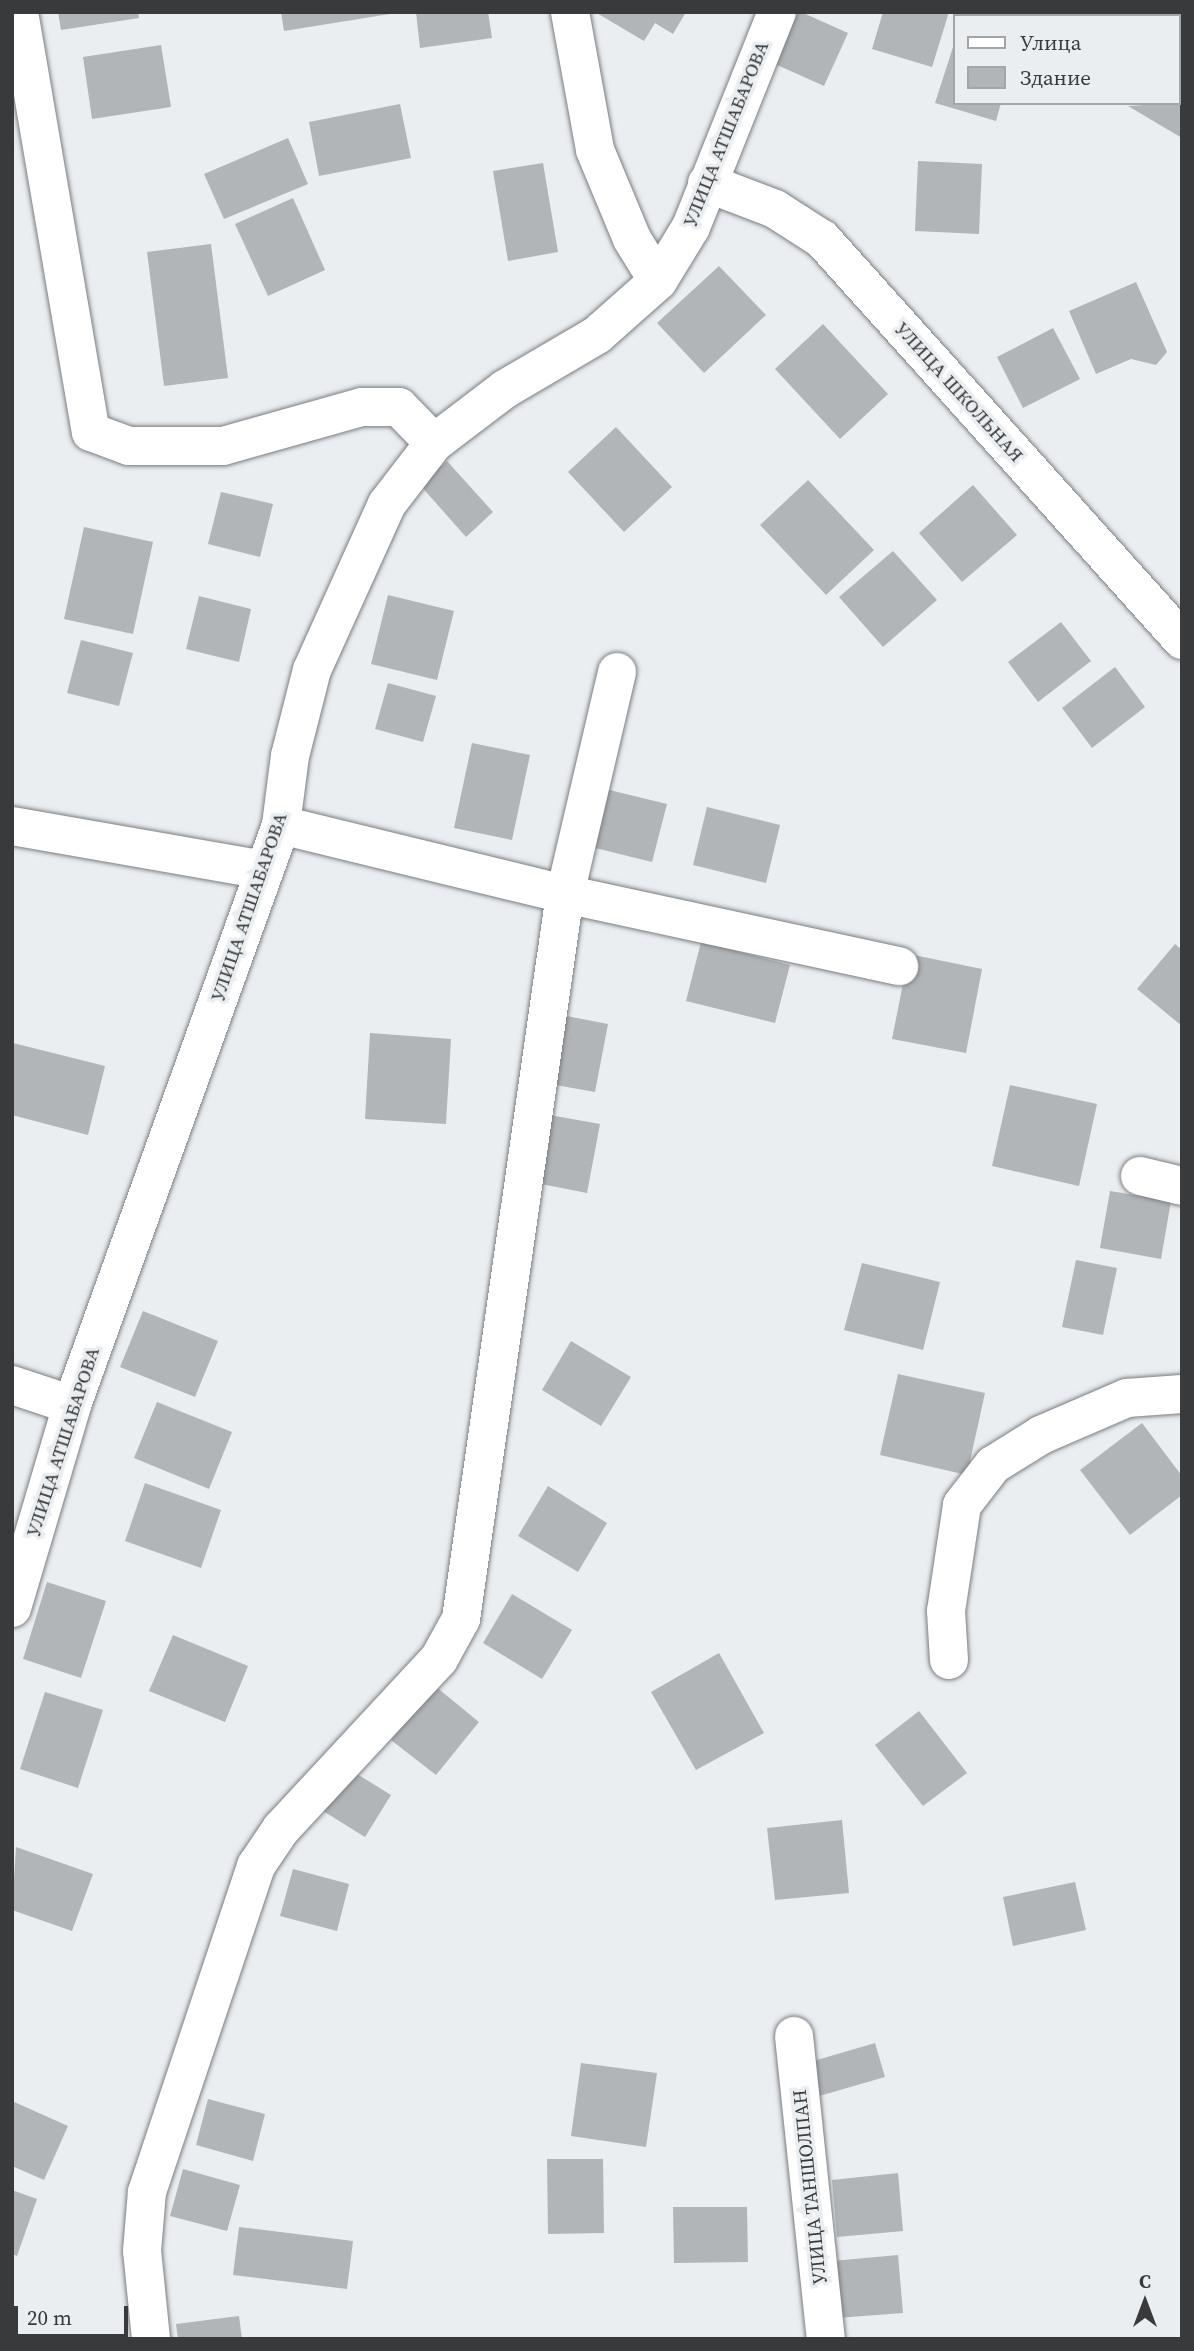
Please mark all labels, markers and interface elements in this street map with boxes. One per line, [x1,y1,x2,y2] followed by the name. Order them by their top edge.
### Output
[953,14,1180,105] legend
[1020,28,1081,57] text: Улица
[678,38,774,230] street label: УЛИЦА АТШАБАРОВА
[1020,63,1091,92] text: Здание
[890,317,1028,467] street label: УЛИЦА ШКОЛЬНАЯ
[206,810,292,1004] street label: УЛИЦА АТШАБАРОВА
[22,1344,104,1540] street label: УЛИЦА АТШАБАРОВА
[788,2088,832,2286] street label: УЛИЦА ТАНШОЛПАН
[1110,2267,1180,2337] north arrow
[1139,2268,1151,2294] text: С
[18,2292,131,2336] scale bar
[27,2303,72,2332] text: 20 m

